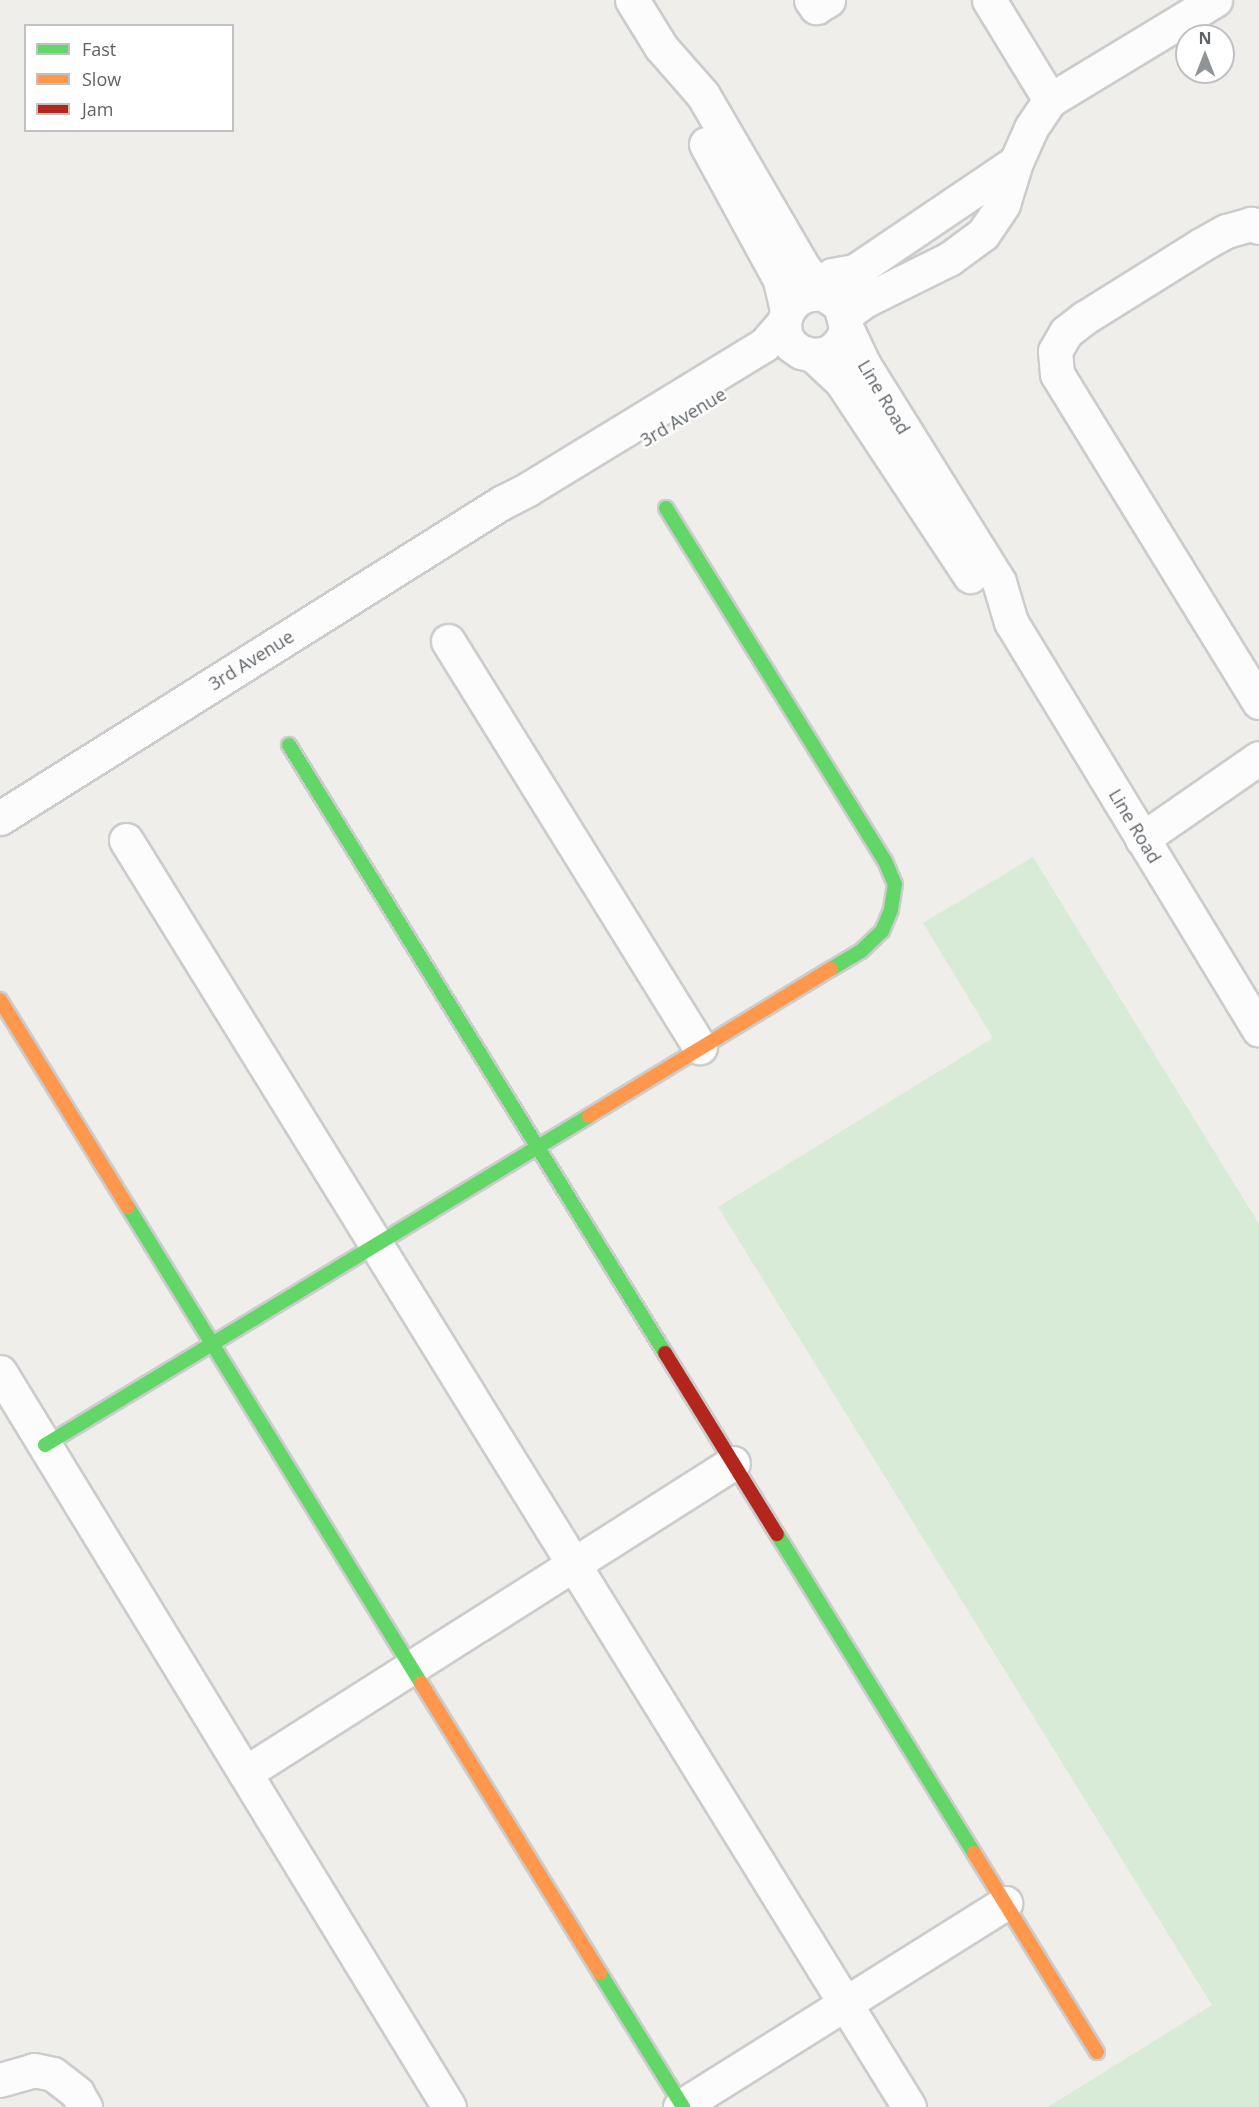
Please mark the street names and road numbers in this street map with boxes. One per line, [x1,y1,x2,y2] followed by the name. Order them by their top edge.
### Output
[853,356,915,438] street label: Line Road
[636,383,730,451] street label: 3rd Avenue
[205,625,297,695] street label: 3rd Avenue
[1104,785,1166,867] street label: Line Road

